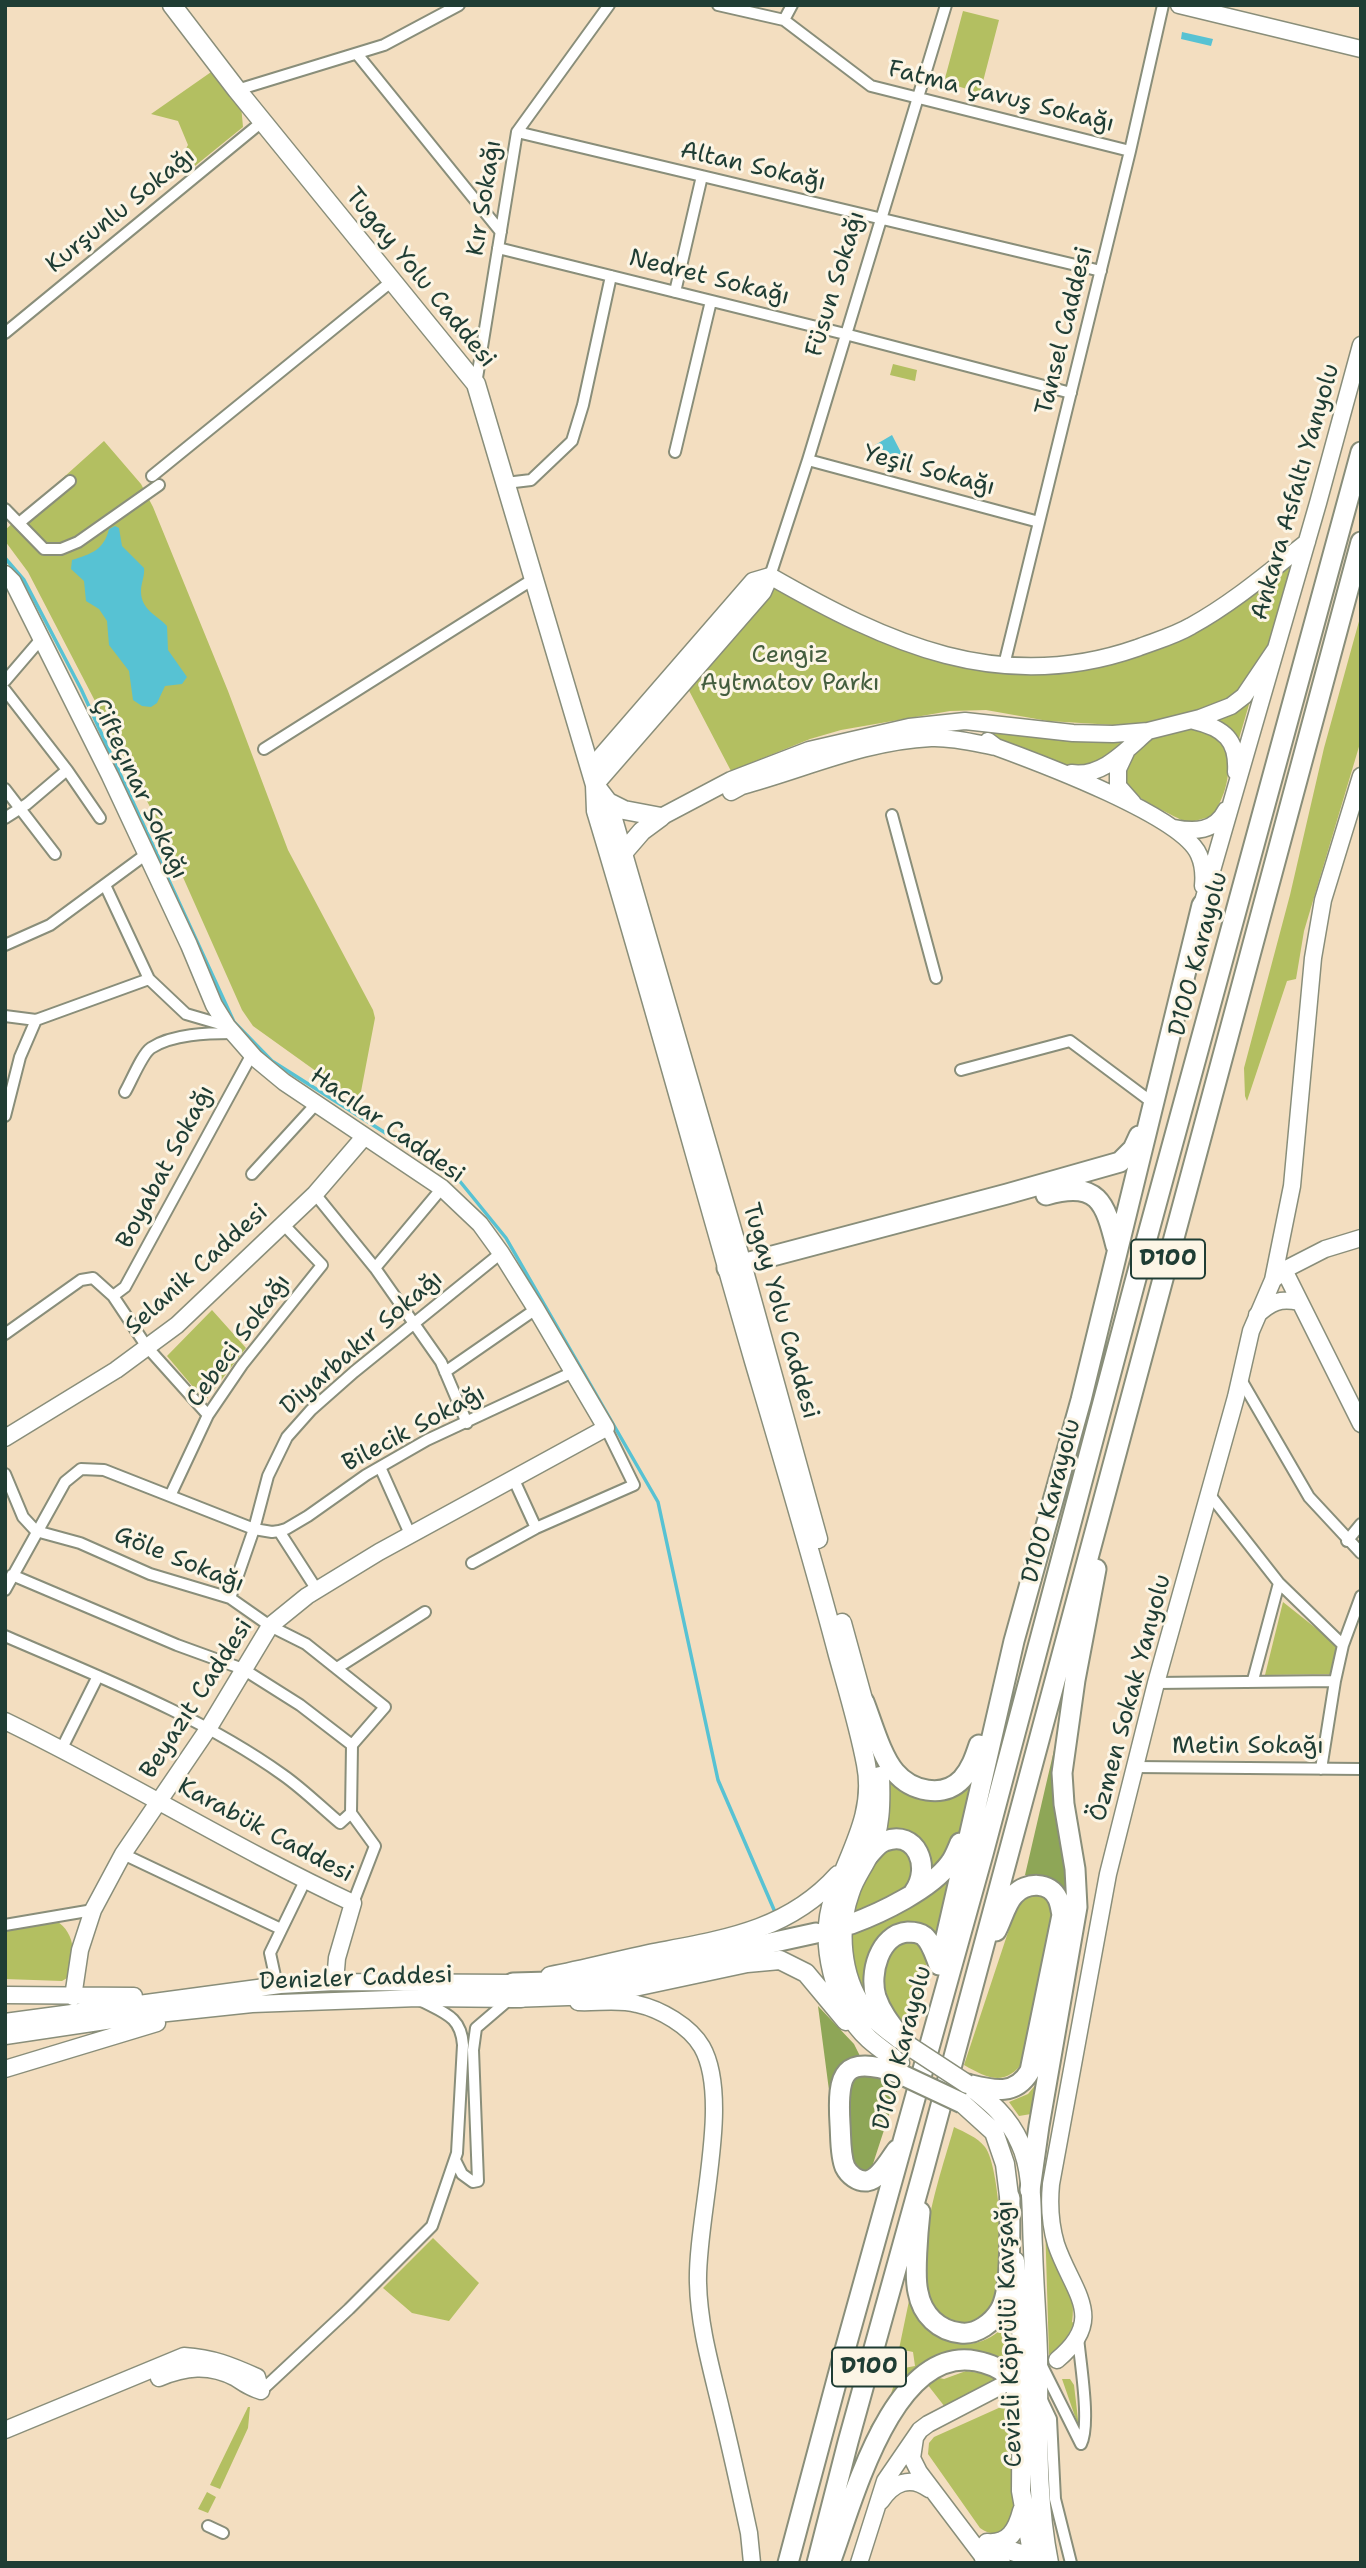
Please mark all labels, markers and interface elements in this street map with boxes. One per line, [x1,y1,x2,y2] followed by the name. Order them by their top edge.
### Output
[885,55,1117,139] street label: Fatma Çavuş Sokağı
[678,136,828,198] street label: Altan Sokağı
[462,138,508,258] street label: Kır Sokağı
[41,142,201,280] street label: Kurşunlu Sokağı
[339,182,501,374] street label: Tugay Yolu Caddesi
[800,208,872,360] street label: Füsun Sokağı
[626,244,792,312] street label: Nedret Sokağı
[1030,244,1100,418] street label: Tansel Caddesi
[1246,361,1346,623] street label: Ankara Asfaltı Yanyolu
[860,440,998,502] street label: Yeşil Sokağı
[700,642,880,698] park label: Cengiz Aytmatov Parkı
[85,694,193,884] street label: Çifteçınar Sokağı
[1163,869,1235,1039] street label: D100 Karayolu
[304,1062,470,1190] street label: Hacılar Caddesi
[111,1081,221,1253] street label: Boyabat Sokağı
[120,1198,274,1342] street label: Selanik Caddesi
[735,1200,825,1422] street label: Tugay Yolu Caddesi
[1131,1240,1205,1278] road number: D100
[275,1265,449,1421] street label: Diyarbakır Sokağı
[181,1269,297,1413] street label: Cebeci Sokağı
[338,1379,490,1479] street label: Bilecik Sokağı
[1016,1416,1088,1586] street label: D100 Karayolu
[110,1521,248,1599] street label: Göle Sokağı
[1084,1571,1178,1825] street label: Özmen Sokak Yanyolu
[134,1613,260,1785] street label: Beyazıt Caddesi
[1172,1733,1324,1761] street label: Metin Sokağı
[172,1773,358,1889] street label: Karabük Caddesi
[259,1961,453,1997] street label: Denizler Caddesi
[867,1963,939,2133] street label: D100 Karayolu
[991,2200,1029,2468] street label: Cevizli Köprülü Kavşağı
[832,2348,906,2386] road number: D100

